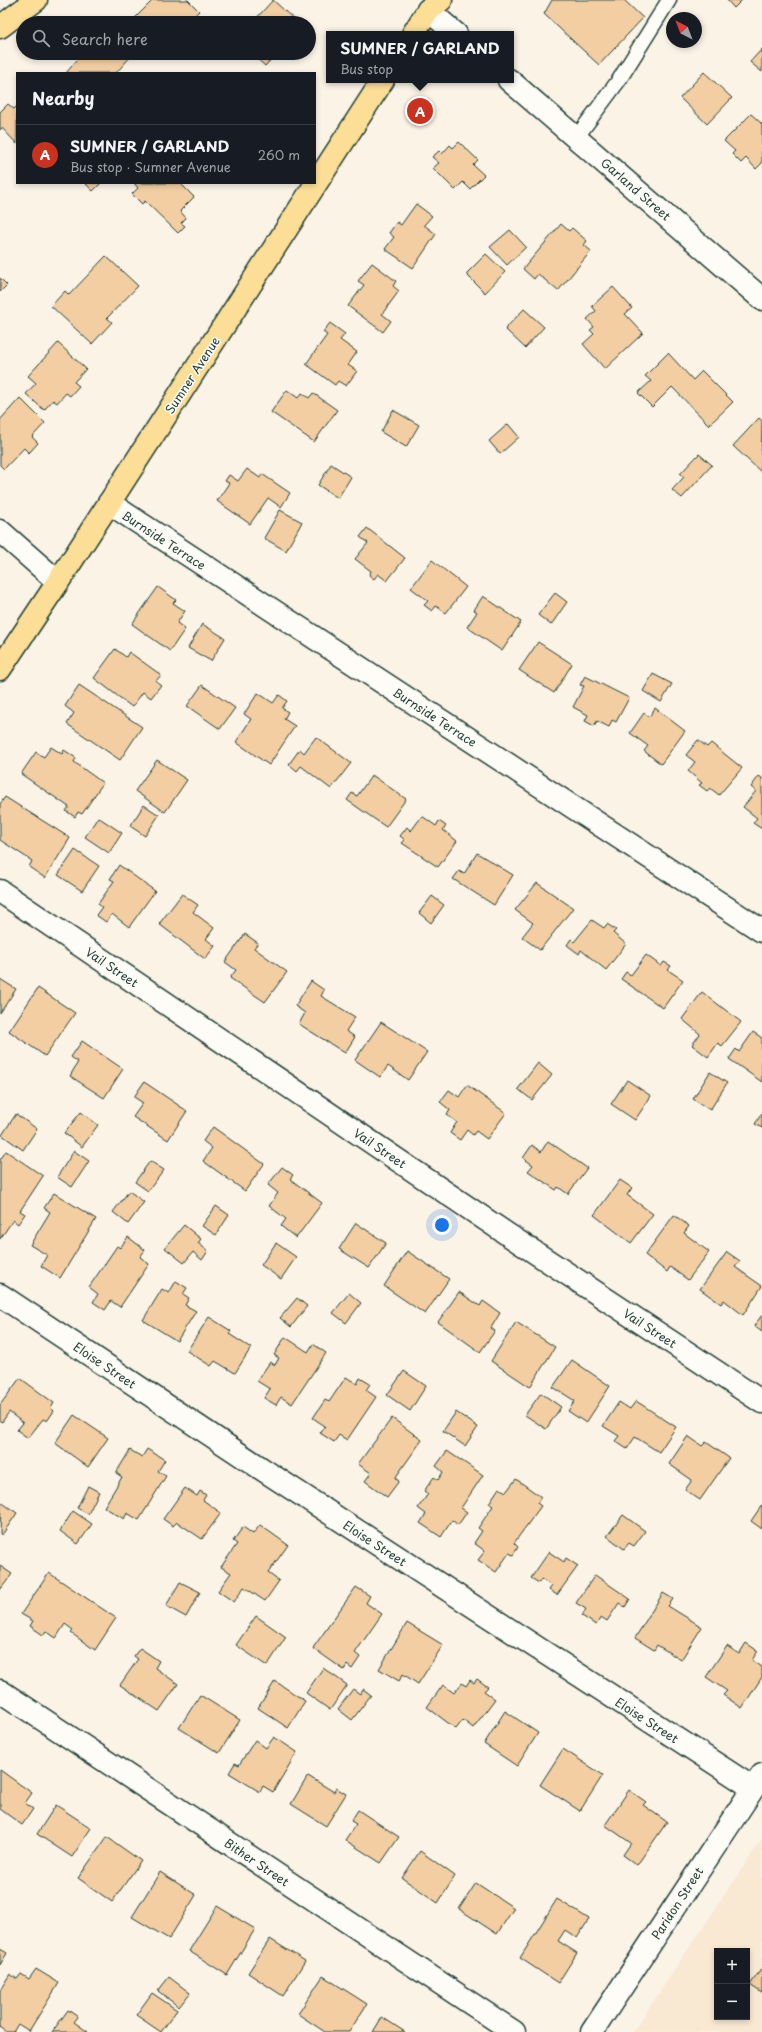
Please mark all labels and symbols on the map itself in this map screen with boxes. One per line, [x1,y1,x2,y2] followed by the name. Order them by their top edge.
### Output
[666,12,702,48] north arrow
[407,96,433,126] pin: A
[597,153,675,225] street label: Garland Street
[160,333,224,417] street label: Sumner Avenue
[119,506,209,574] street label: Burnside Terrace
[390,683,480,751] street label: Burnside Terrace
[82,943,142,991] street label: Vail Street
[350,1124,410,1172] street label: Vail Street
[432,1215,452,1235] your location
[620,1304,680,1352] street label: Vail Street
[70,1337,140,1393] street label: Eloise Street
[340,1516,410,1570] street label: Eloise Street
[612,1693,682,1747] street label: Eloise Street
[221,1834,293,1890] street label: Bither Street
[647,1863,707,1943] street label: Paridon Street

